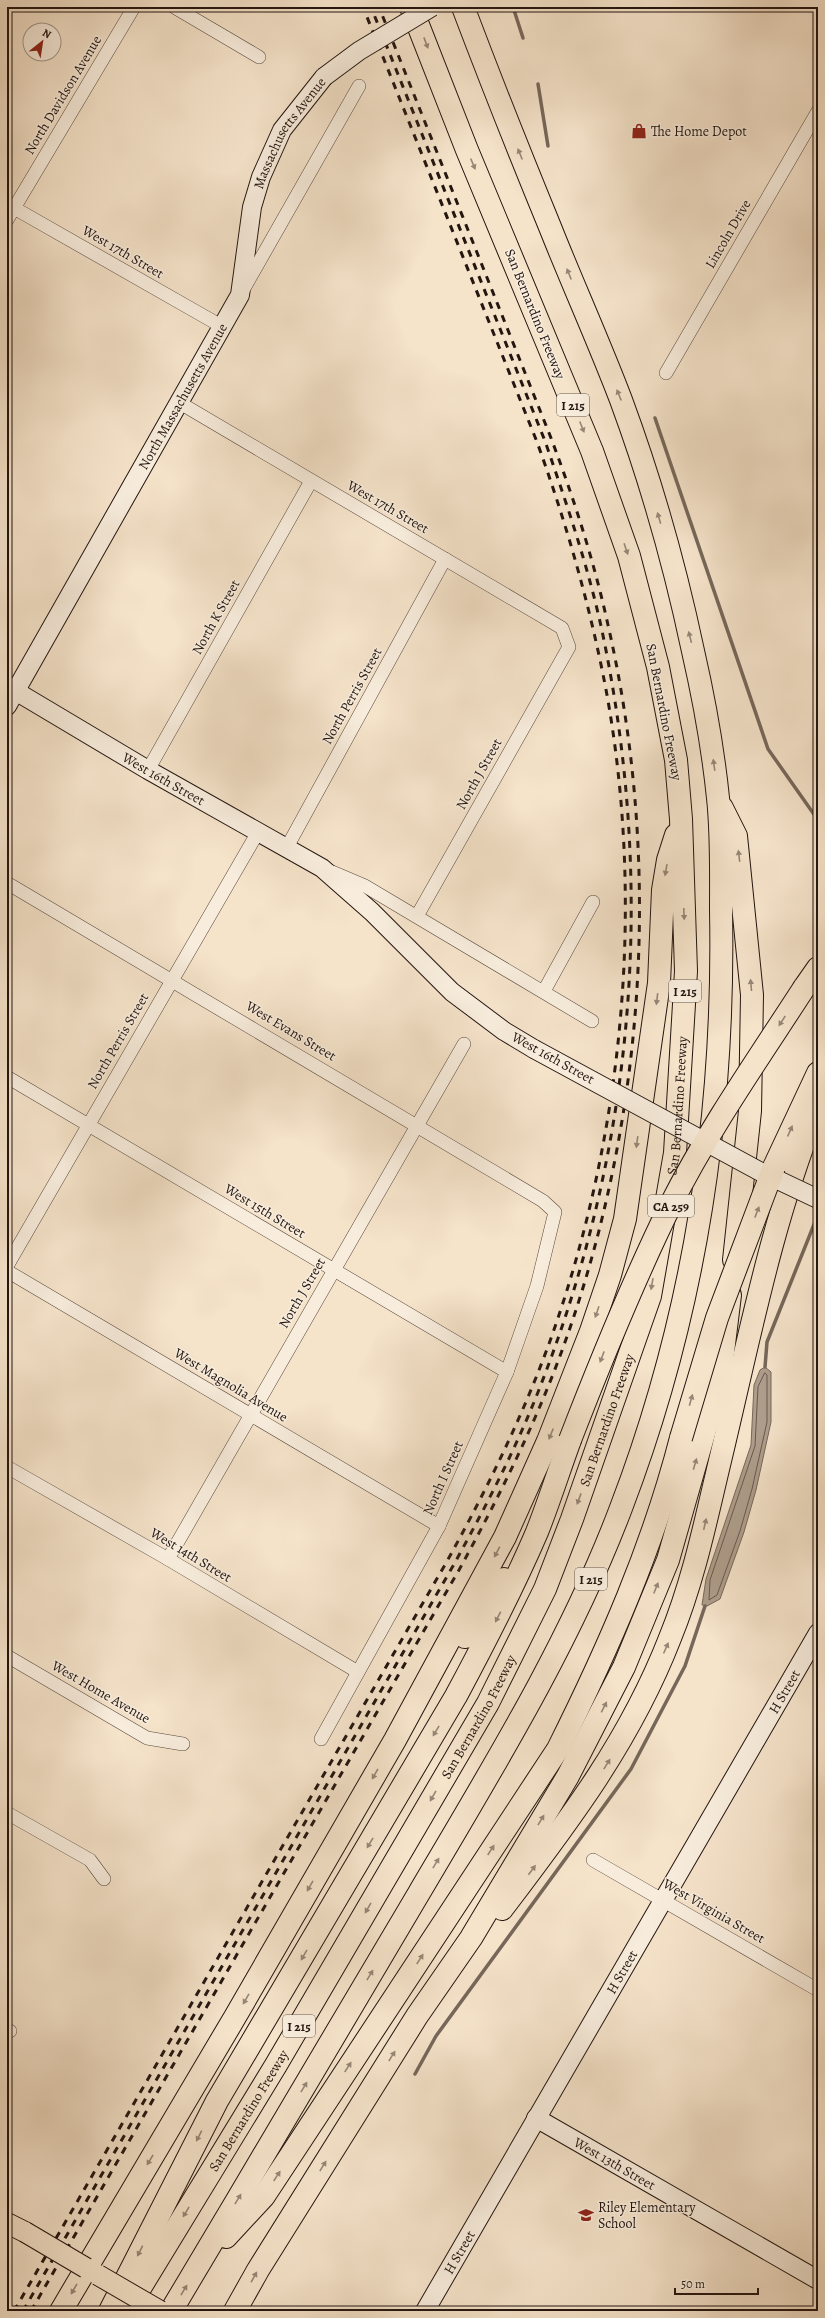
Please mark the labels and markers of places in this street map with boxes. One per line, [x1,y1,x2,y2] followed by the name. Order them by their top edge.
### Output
[630,122,648,140] shop icon: The Home Depot
[651,122,747,141] place label: The Home Depot
[598,2198,696,2233] place label: Riley Elementary School
[577,2206,595,2224] school or university icon: Riley Elementary School

